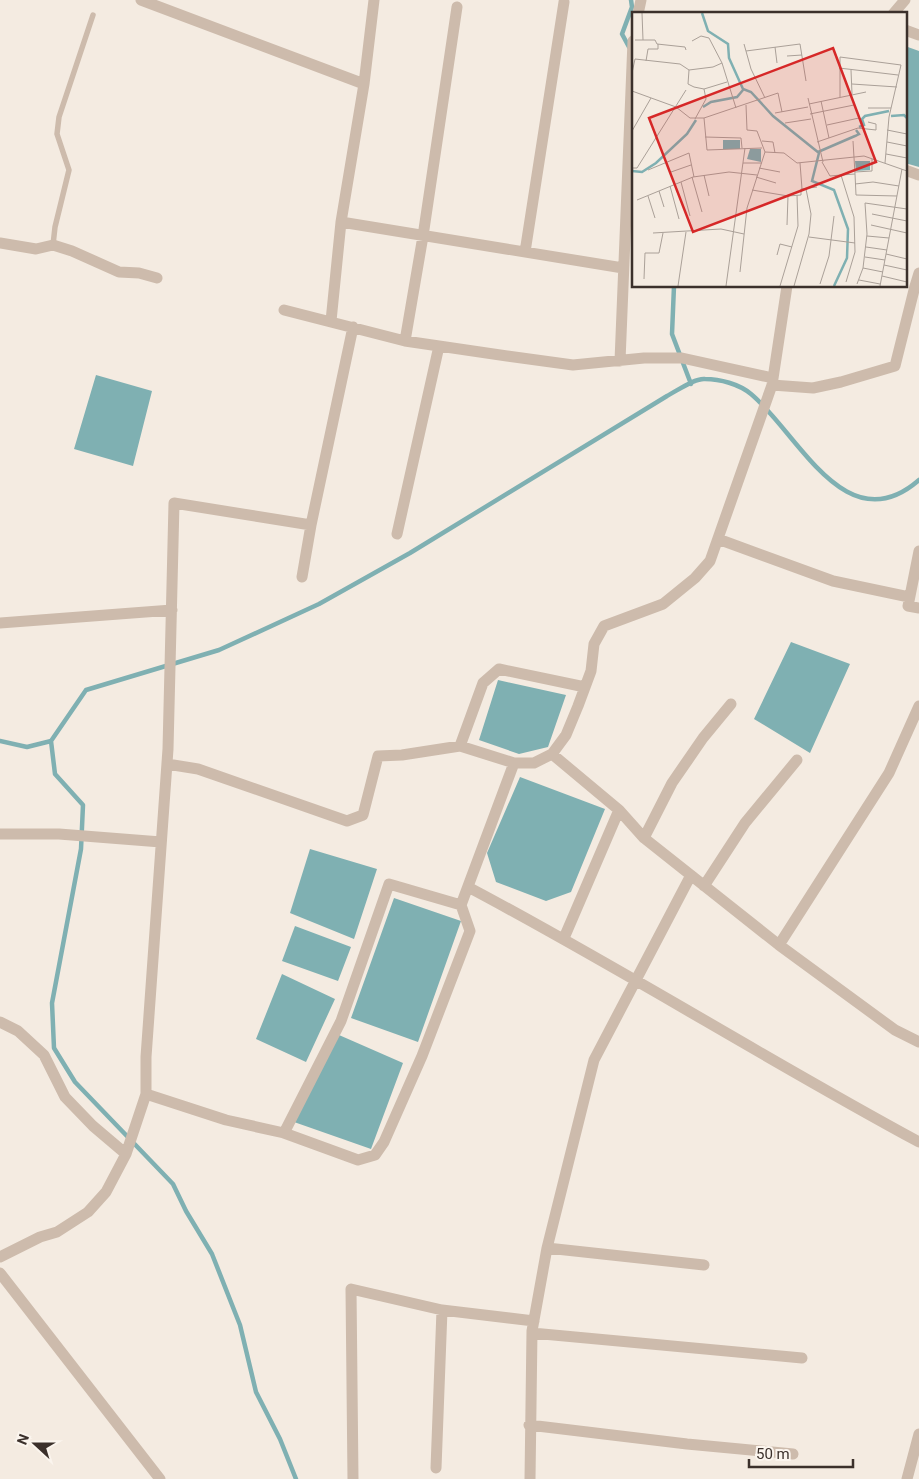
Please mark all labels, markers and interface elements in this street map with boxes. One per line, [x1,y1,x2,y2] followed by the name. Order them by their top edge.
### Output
[632,12,906,288] inset map
[10,1419,60,1469] north arrow
[14,1432,32,1447] text: N
[749,1436,853,1468] scale bar
[756,1445,790,1463] text: 50 m

